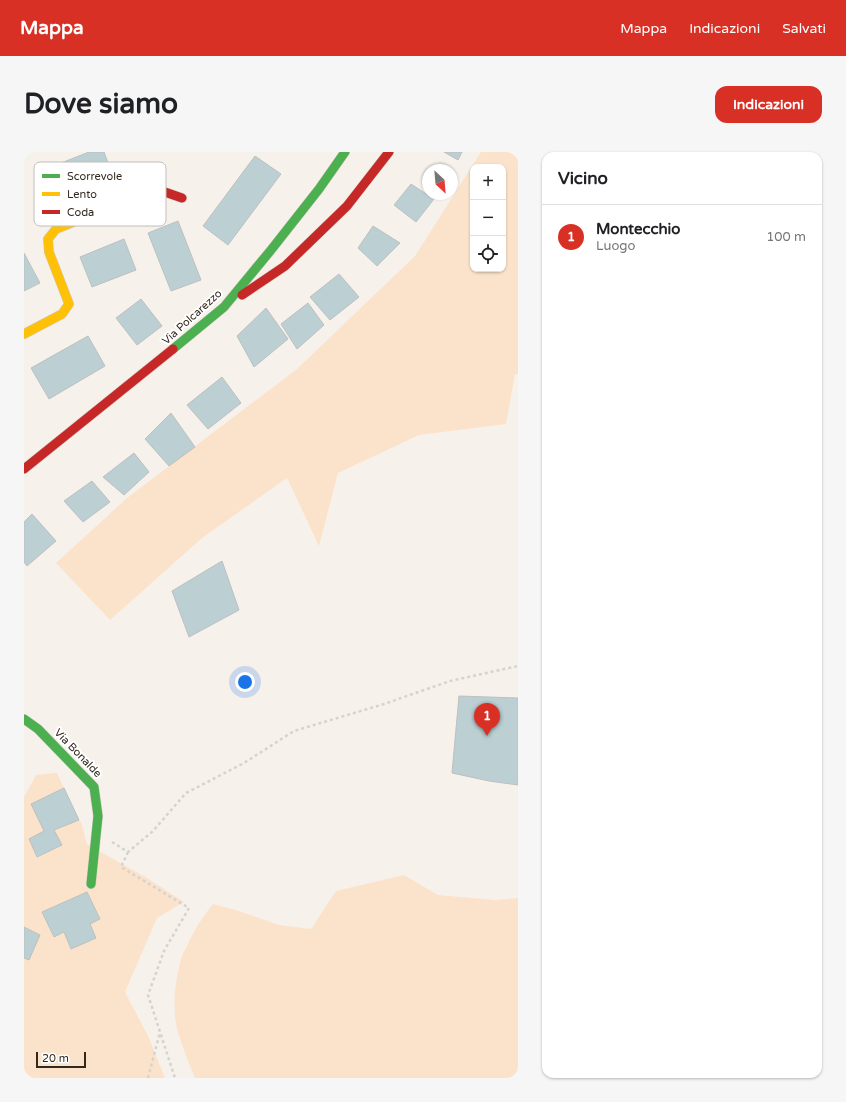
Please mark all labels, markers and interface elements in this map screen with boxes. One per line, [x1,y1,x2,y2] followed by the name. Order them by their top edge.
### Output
[20,17,84,39] text: Mappa
[620,20,667,37] text: Mappa
[689,20,760,37] text: Indicazioni
[782,20,826,37] text: Salvati
[715,86,822,123] button: Indicazioni
[24,87,178,121] text: Dove siamo
[34,162,166,226] legend
[422,164,458,200] north arrow
[470,164,506,272] map controls
[470,164,506,200] button: +
[558,168,608,189] text: Vicino
[67,170,122,183] text: Scorrevole
[67,188,97,201] text: Lento
[470,200,506,236] button: −
[67,206,94,219] text: Coda
[596,220,680,238] text: Montecchio
[567,229,575,245] text: 1
[766,229,806,245] text: 100 m
[470,236,506,272] button: locate
[596,238,635,254] text: Luogo
[159,287,225,347] street label: Via Polcarezzo
[235,672,255,692] your location
[474,703,500,736] pin: 1
[52,726,104,780] street label: Via Bonalde
[36,1050,86,1069] scale bar
[42,1052,69,1065] text: 20 m

